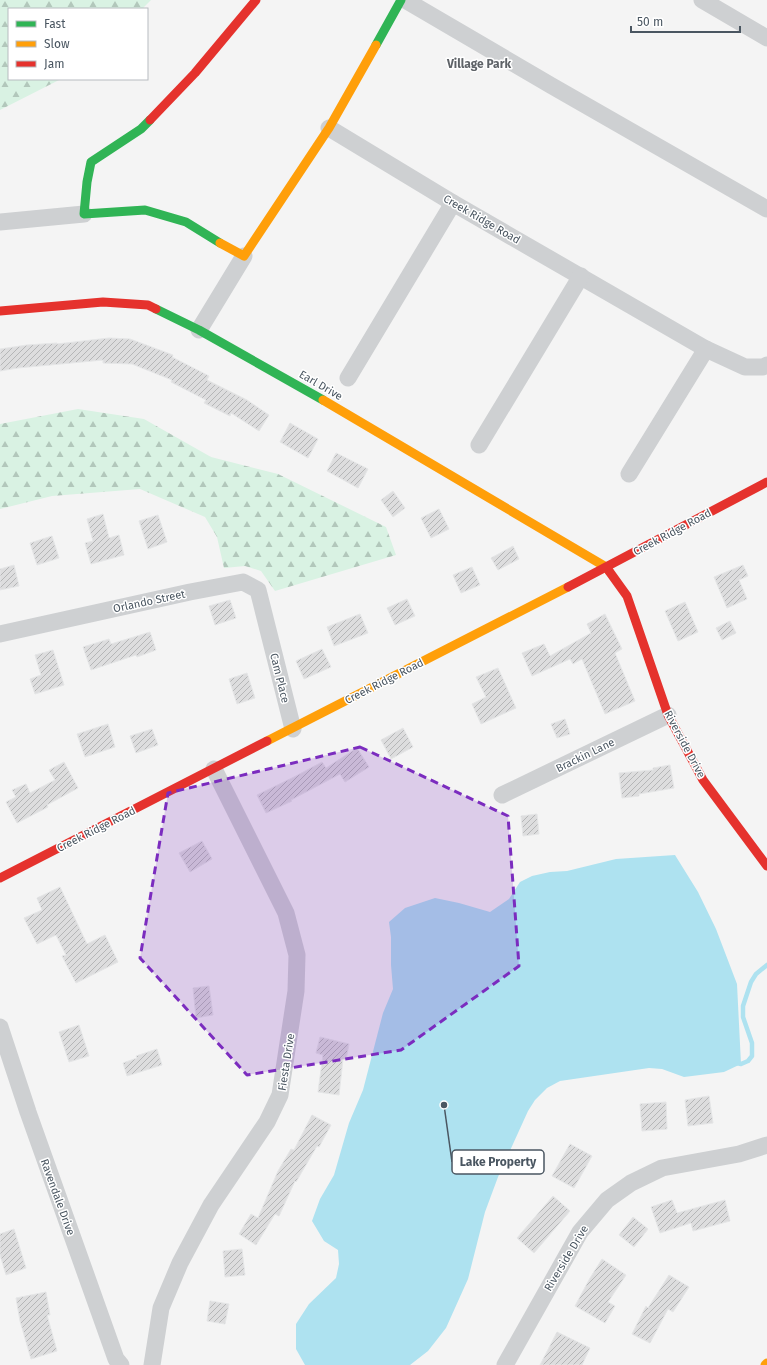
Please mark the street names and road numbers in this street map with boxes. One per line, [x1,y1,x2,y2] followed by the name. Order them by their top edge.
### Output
[441,192,523,247] street label: Creek Ridge Road
[297,368,345,403] street label: Earl Drive
[631,506,714,559] street label: Creek Ridge Road
[112,588,186,615] street label: Orlando Street
[267,652,292,704] street label: Cam Place
[343,656,426,707] street label: Creek Ridge Road
[661,708,708,780] street label: Riverside Drive
[554,736,617,775] street label: Brackin Lane
[55,804,138,855] street label: Creek Ridge Road
[276,1032,297,1092] street label: Fiesta Drive
[38,1157,77,1237] street label: Ravendale Drive
[542,1223,591,1294] street label: Riverside Drive

